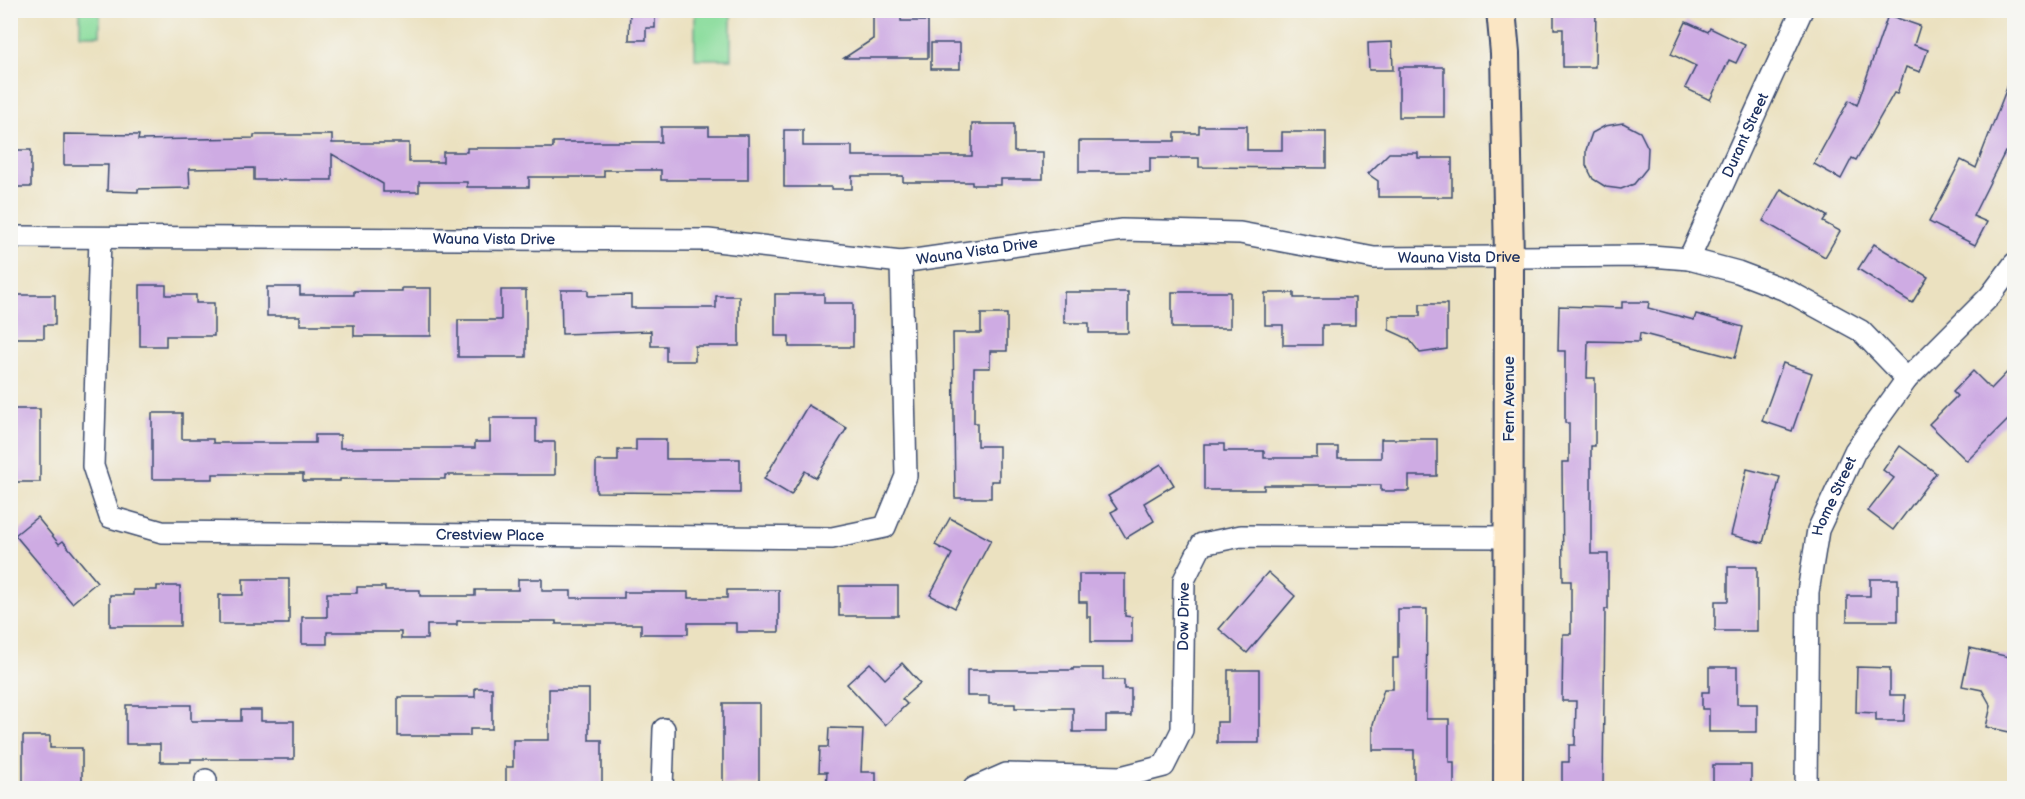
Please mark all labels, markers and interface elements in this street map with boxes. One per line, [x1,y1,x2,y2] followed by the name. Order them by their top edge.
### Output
[1718,89,1773,181] street label: Durant Street
[433,229,555,249] street label: Wauna Vista Drive
[915,233,1039,269] street label: Wauna Vista Drive
[1398,247,1521,267] street label: Wauna Vista Drive
[1500,356,1519,442] street label: Fern Avenue
[1808,453,1861,537] street label: Home Street
[436,525,544,545] street label: Crestview Place
[1174,582,1193,651] street label: Dow Drive

